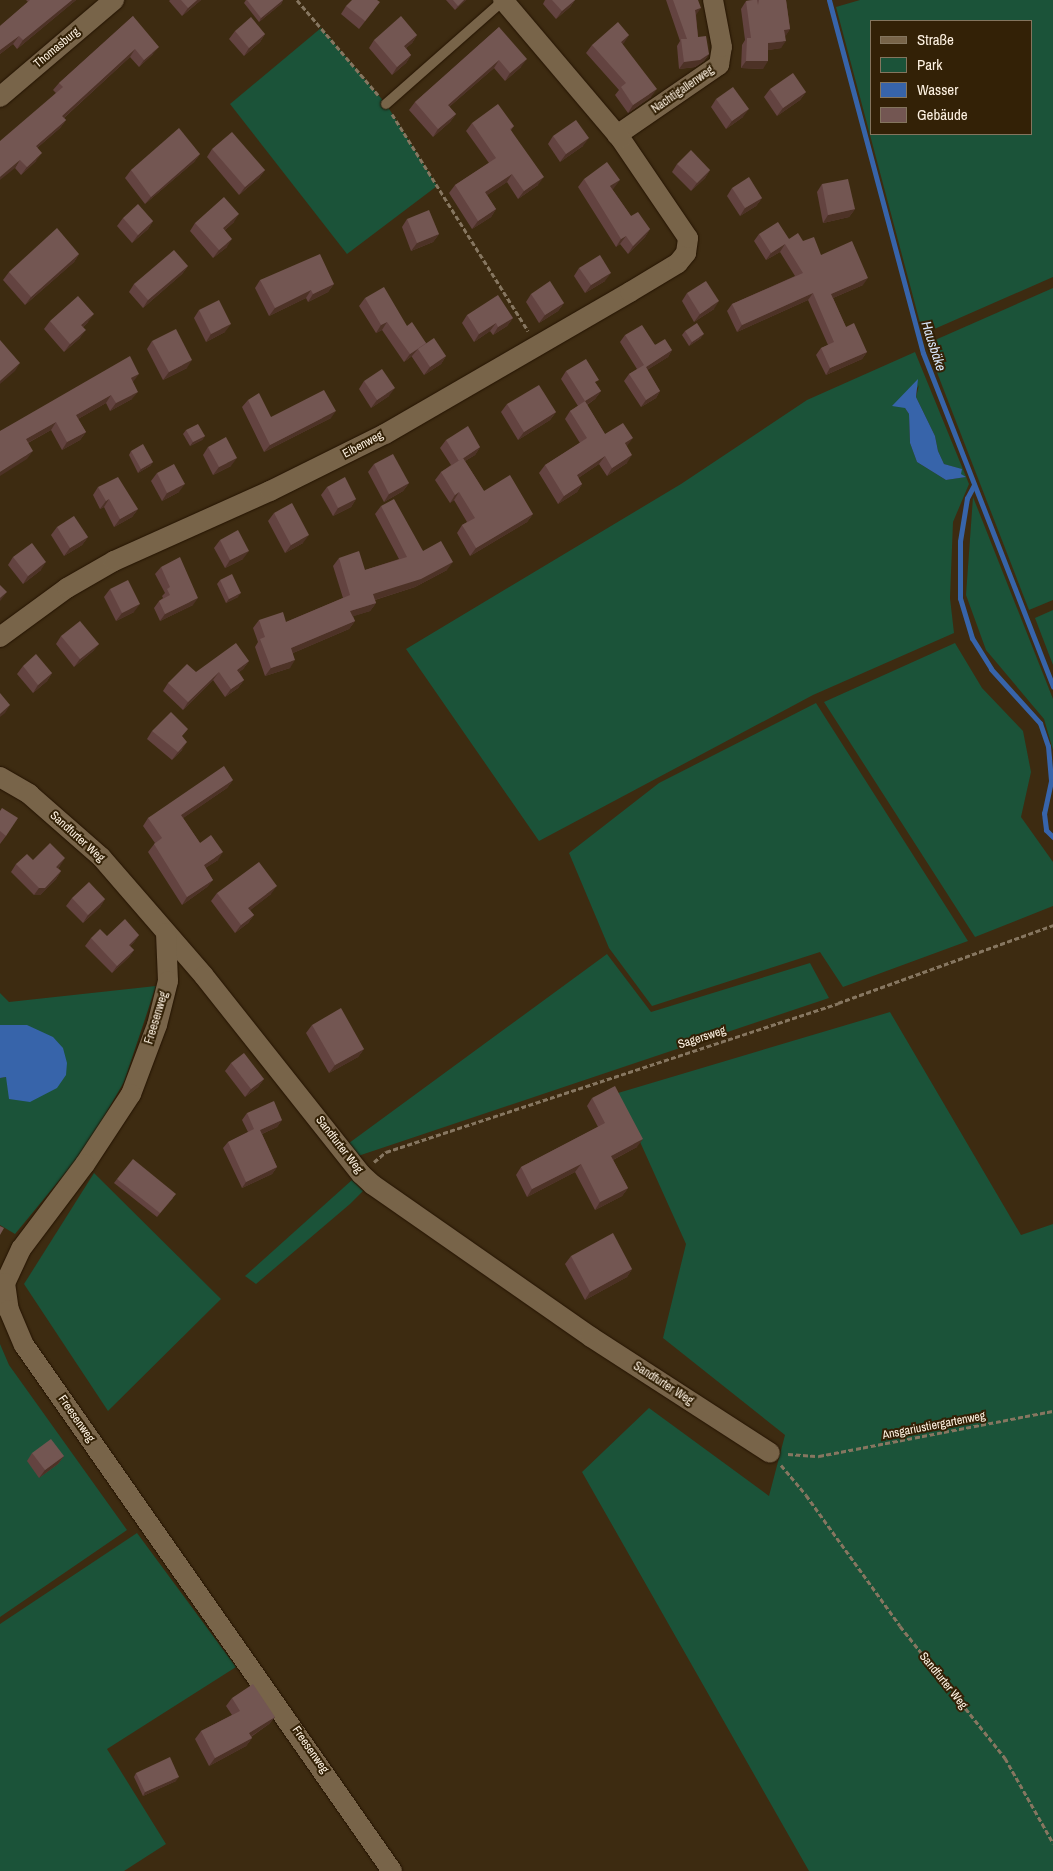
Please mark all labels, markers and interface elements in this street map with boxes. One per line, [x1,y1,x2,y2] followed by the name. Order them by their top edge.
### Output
[870,20,1033,135] legend
[31,25,83,71] street label: Thomasburg
[917,29,954,50] text: Straße
[917,54,942,75] text: Park
[649,63,717,117] street label: Nachtigallenweg
[917,79,958,100] text: Wasser
[917,104,968,125] text: Gebäude
[918,319,950,373] water label: Hausbäke
[340,428,386,462] street label: Eibenweg
[47,809,107,865] street label: Sandfurter Weg
[142,990,172,1046] street label: Freesenweg
[676,1024,728,1052] street label: Sagersweg
[312,1113,366,1177] street label: Sandfurter Weg
[630,1359,696,1409] street label: Sandfurter Weg
[55,1393,97,1445] street label: Freesenweg
[881,1409,987,1443] street label: Ansgariustiergartenweg
[916,1650,970,1712] street label: Sandfurter Weg
[289,1724,331,1776] street label: Freesenweg

